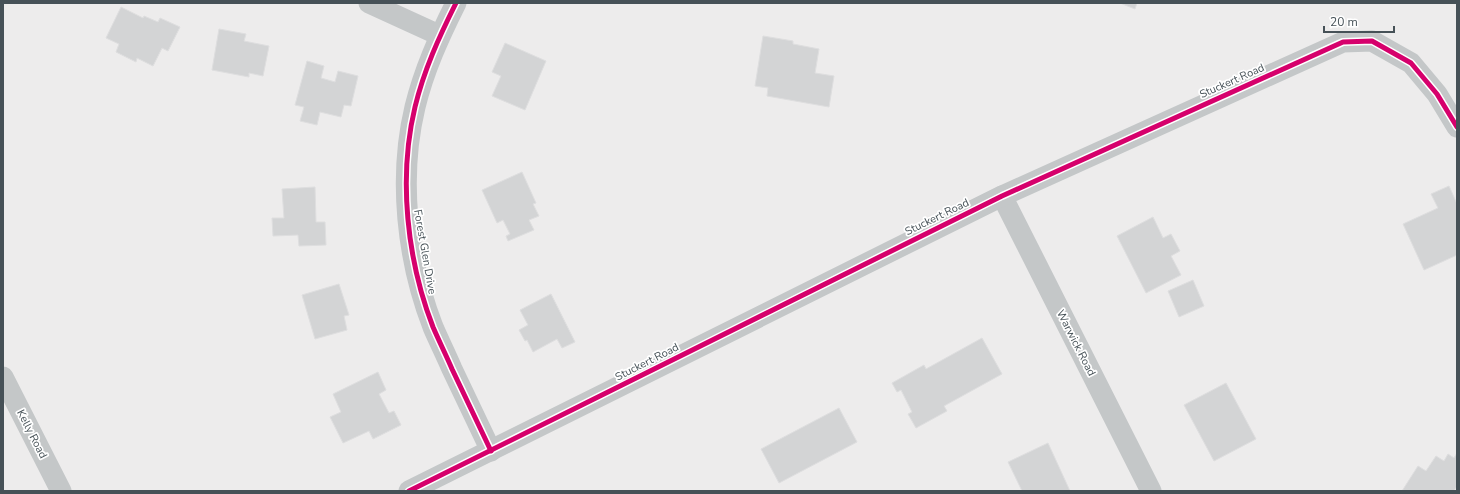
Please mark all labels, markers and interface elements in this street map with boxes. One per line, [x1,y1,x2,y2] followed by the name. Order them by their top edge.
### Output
[1324,8,1394,34] scale bar
[1330,14,1358,30] text: 20 m
[1197,60,1267,102] street label: Stuckert Road
[902,195,972,239] street label: Stuckert Road
[410,208,440,296] street label: Forest Glen Drive
[1053,307,1099,379] street label: Warwick Road
[613,340,681,384] street label: Stuckert Road
[13,407,51,461] street label: Kelly Road

